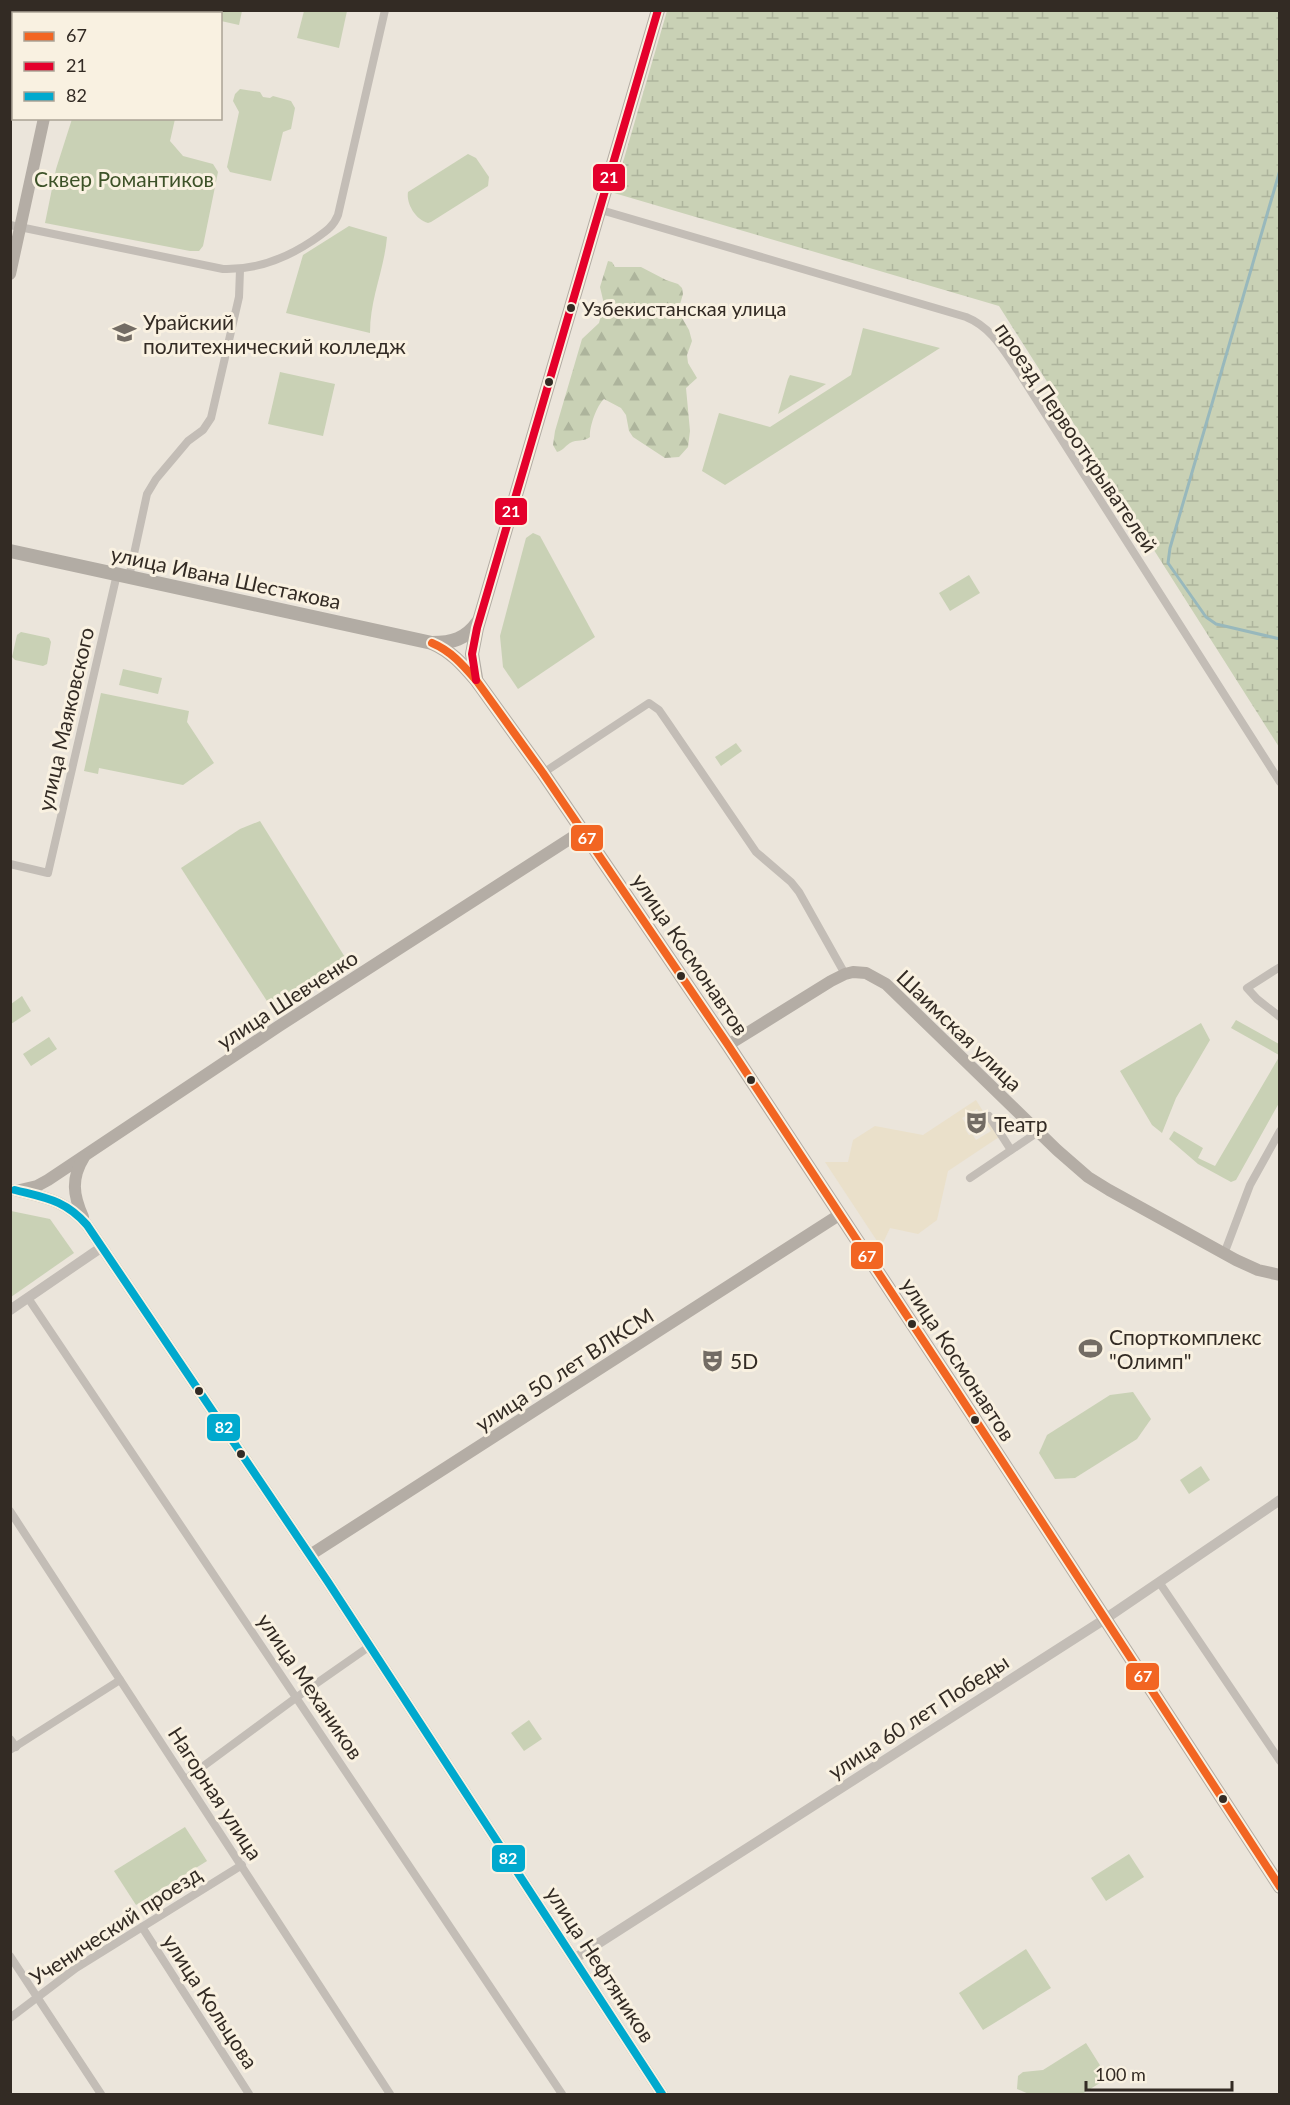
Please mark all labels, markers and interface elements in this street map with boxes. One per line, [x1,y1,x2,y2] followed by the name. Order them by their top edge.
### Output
[12,12,222,120] legend
[66,24,87,46] text: 67
[66,54,87,76] text: 21
[66,84,87,106] text: 82
[592,163,626,192] line badge: 21
[34,166,214,191] park label: Сквер Романтиков
[600,167,618,186] text: 21
[582,296,786,320] place label: Узбекистанская улица
[565,302,577,314] marker: Узбекистанская улица
[143,309,406,358] place label: Урайский политехнический колледж
[991,317,1163,557] street label: проезд Первооткрывателей
[112,320,138,346] school or university icon: Урайский политехнический колледж
[543,376,555,388] unlabelled marker
[494,497,528,526] line badge: 21
[502,501,520,520] text: 21
[109,540,343,614] street label: улица Ивана Шестакова
[32,625,98,813] street label: улица Маяковского
[570,824,604,852] line badge: 67
[578,828,596,847] text: 67
[628,868,754,1040] street label: улица Космонавтов
[212,944,362,1054] street label: улица Шевченко
[892,964,1028,1096] street label: Шаимская улица
[675,970,687,982] unlabelled marker
[745,1074,757,1086] unlabelled marker
[963,1110,989,1136] theatre icon: Театр
[994,1111,1047,1136] place label: Театр
[850,1241,884,1270] line badge: 67
[858,1246,876,1265] text: 67
[897,1273,1021,1445] street label: улица Космонавтов
[470,1302,658,1436] street label: улица 50 лет ВЛКСМ
[906,1318,918,1330] unlabelled marker
[1109,1324,1262,1373] place label: Спорткомплекс "Олимп"
[1078,1335,1104,1361] sports icon: Спорткомплекс "Олимп"
[699,1347,725,1373] theatre icon: 5D
[730,1348,758,1373] place label: 5D
[193,1385,205,1397] unlabelled marker
[206,1413,241,1442] line badge: 82
[969,1414,981,1426] unlabelled marker
[215,1417,233,1436] text: 82
[235,1448,247,1460] unlabelled marker
[253,1608,369,1764] street label: улица Механиков
[823,1648,1013,1784] street label: улица 60 лет Победы
[1125,1662,1160,1691] line badge: 67
[1134,1666,1152,1685] text: 67
[164,1722,268,1864] street label: Нагорная улица
[1217,1793,1229,1805] unlabelled marker
[491,1844,526,1873] line badge: 82
[499,1848,517,1867] text: 82
[25,1860,205,1990] street label: Ученический проезд
[541,1881,661,2047] street label: улица Нефтяников
[158,1929,264,2073] street label: улица Кольцова
[1086,2054,1232,2092] scale bar
[1095,2063,1146,2085] text: 100 m

